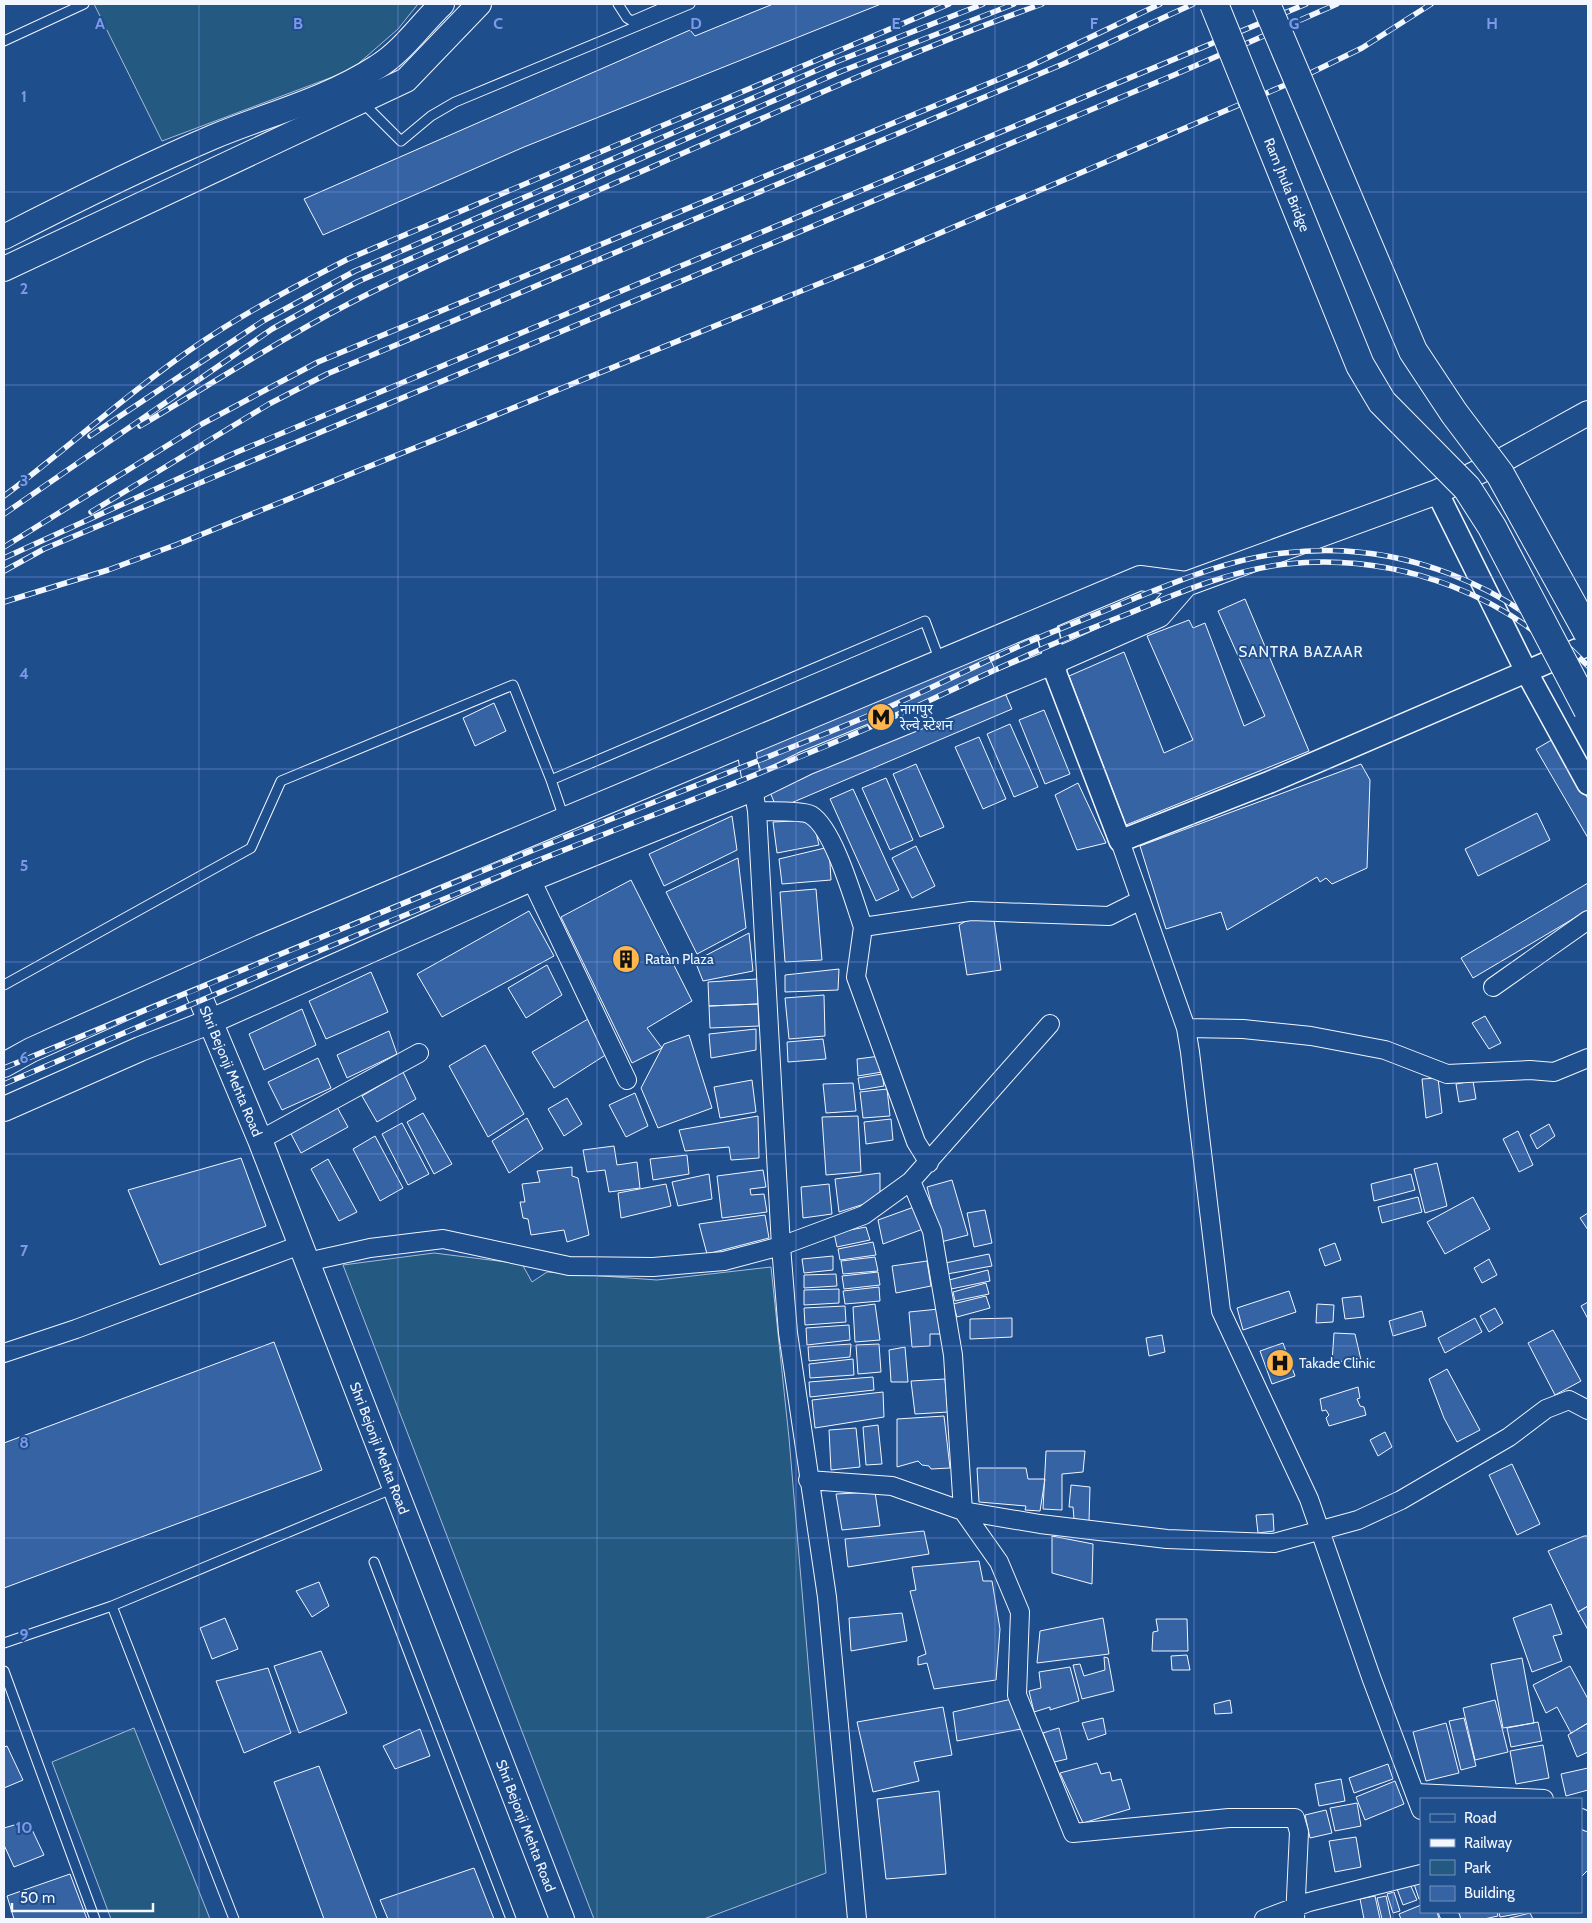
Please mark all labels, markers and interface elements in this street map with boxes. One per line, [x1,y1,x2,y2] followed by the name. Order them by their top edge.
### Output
[95,14,105,33] text: A
[293,14,303,33] text: B
[493,14,503,33] text: C
[690,14,702,33] text: D
[891,14,901,33] text: E
[1090,14,1099,33] text: F
[1289,14,1299,33] text: G
[1486,14,1498,33] text: H
[21,87,27,106] text: 1
[1260,135,1314,234] street label: Ram Jhula Bridge
[20,279,28,298] text: 2
[20,471,28,490] text: 3
[1238,643,1364,661] district label: SANTRA BAZAAR
[19,664,29,683] text: 4
[900,700,953,734] place label: नागपुर रेल्वे स्टेशन
[866,702,896,732] metro station icon: नागपुर रेल्वे स्टेशन
[20,856,28,875] text: 5
[611,944,641,974] building icon: Ratan Plaza
[645,950,714,968] place label: Ratan Plaza
[196,1003,267,1139] street label: Shri Bejonji Mehta Road
[20,1048,29,1067] text: 6
[20,1241,29,1260] text: 7
[1265,1348,1295,1378] hospital icon: Takade Clinic
[1299,1354,1375,1372] place label: Takade Clinic
[346,1379,413,1517] street label: Shri Bejonji Mehta Road
[19,1433,29,1452] text: 8
[20,1625,29,1644] text: 9
[492,1757,560,1894] street label: Shri Bejonji Mehta Road
[1420,1798,1582,1913] legend
[1464,1809,1497,1827] text: Road
[15,1818,33,1837] text: 10
[1464,1834,1513,1852] text: Railway
[1464,1859,1491,1877] text: Park
[12,1880,154,1912] scale bar
[1464,1884,1515,1902] text: Building
[20,1889,55,1907] text: 50 m

